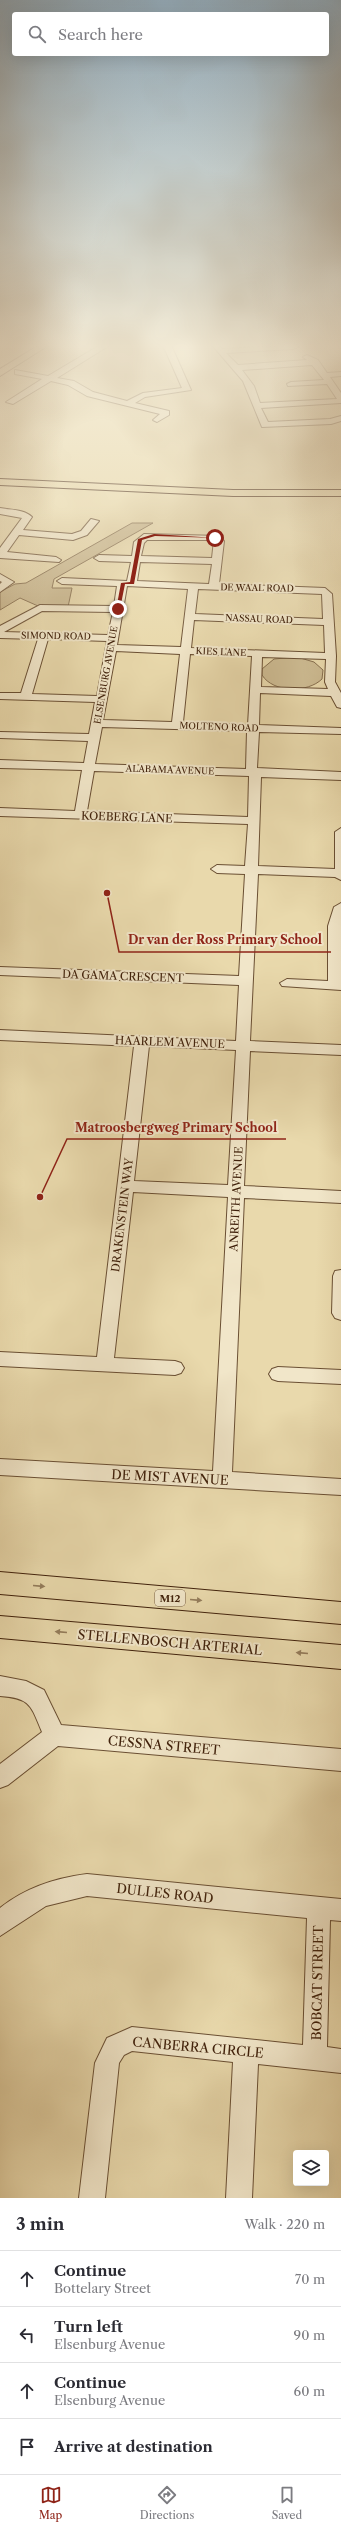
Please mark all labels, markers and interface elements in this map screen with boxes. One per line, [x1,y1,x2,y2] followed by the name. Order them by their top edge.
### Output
[12,12,329,56] search box
[26,23,48,45] icon: search
[58,25,143,44] text: Search here
[206,529,224,547] route start
[220,581,294,594] street label: DE WAAL ROAD
[109,600,127,618] route end
[225,612,293,625] street label: NASSAU ROAD
[91,625,120,725] street label: ELSENBURG AVENUE
[21,629,91,642] street label: SIMOND ROAD
[196,645,246,658] street label: KIES LANE
[179,720,259,733] street label: MOLTENO ROAD
[125,762,215,777] street label: ALABAMA AVENUE
[81,808,173,826] street label: KOEBERG LANE
[119,928,331,952] callout: Dr van der Ross Primary School
[128,932,322,947] text: Dr van der Ross Primary School
[62,967,185,985] street label: DA GAMA CRESCENT
[115,1033,226,1051] street label: HAARLEM AVENUE
[67,1115,286,1139] callout: Matroosbergweg Primary School
[75,1120,277,1135] text: Matroosbergweg Primary School
[226,1146,246,1253] street label: ANREITH AVENUE
[108,1157,136,1273] street label: DRAKENSTEIN WAY
[111,1466,229,1488] street label: DE MIST AVENUE
[33,1583,45,1590] one-way arrow
[155,1590,185,1606] road number: M12
[190,1597,202,1604] one-way arrow
[77,1626,263,1658] street label: STELLENBOSCH ARTERIAL
[55,1629,67,1635] one-way arrow
[296,1650,308,1657] one-way arrow
[107,1732,221,1758] street label: CESSNA STREET
[116,1880,214,1906] street label: DULLES ROAD
[308,1925,326,2041] street label: BOBCAT STREET
[132,2033,264,2061] street label: CANBERRA CIRCLE
[293,2150,329,2186] map controls
[293,2150,329,2186] button: layers
[16,2214,65,2234] text: 3 min
[245,2216,325,2232] text: Walk · 220 m
[54,2261,126,2280] text: Continue
[16,2268,38,2290] icon: ahead
[295,2271,325,2287] text: 70 m
[54,2280,151,2296] text: Bottelary Street
[54,2317,123,2336] text: Turn left
[16,2324,38,2346] icon: left
[294,2327,325,2343] text: 90 m
[54,2336,165,2352] text: Elsenburg Avenue
[54,2373,126,2392] text: Continue
[16,2380,38,2402] icon: ahead
[294,2383,325,2399] text: 60 m
[54,2392,165,2408] text: Elsenburg Avenue
[16,2436,38,2458] icon: arrive
[54,2437,213,2456] text: Arrive at destination
[39,2484,62,2522] tab: Map
[140,2484,194,2522] tab: Directions
[272,2484,302,2522] tab: Saved

